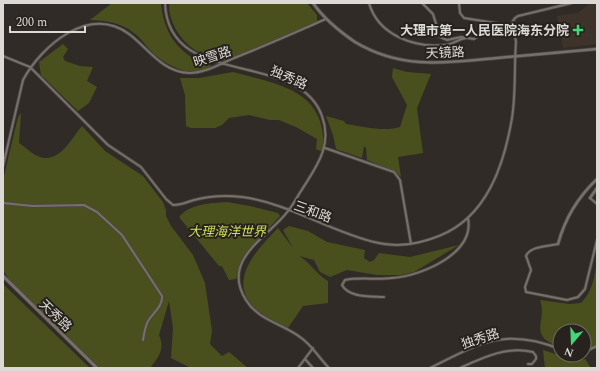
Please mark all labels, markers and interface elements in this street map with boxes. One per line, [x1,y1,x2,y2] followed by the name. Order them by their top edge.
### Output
[10,8,85,34] scale bar
[16,13,47,32] text: 200 m
[400,21,569,41] place label: 大理市第一人民医院海东分院
[572,24,584,36] marker: 大理市第一人民医院海东分院
[191,41,234,72] street label: 映雪路
[425,42,465,64] street label: 天镜路
[267,61,310,95] street label: 独秀路
[291,196,334,228] street label: 三和路
[188,222,267,242] park label: 大理海洋世界
[34,295,76,336] street label: 天秀路
[459,323,502,354] street label: 独秀路
[552,323,592,363] north arrow
[562,342,576,361] text: N

